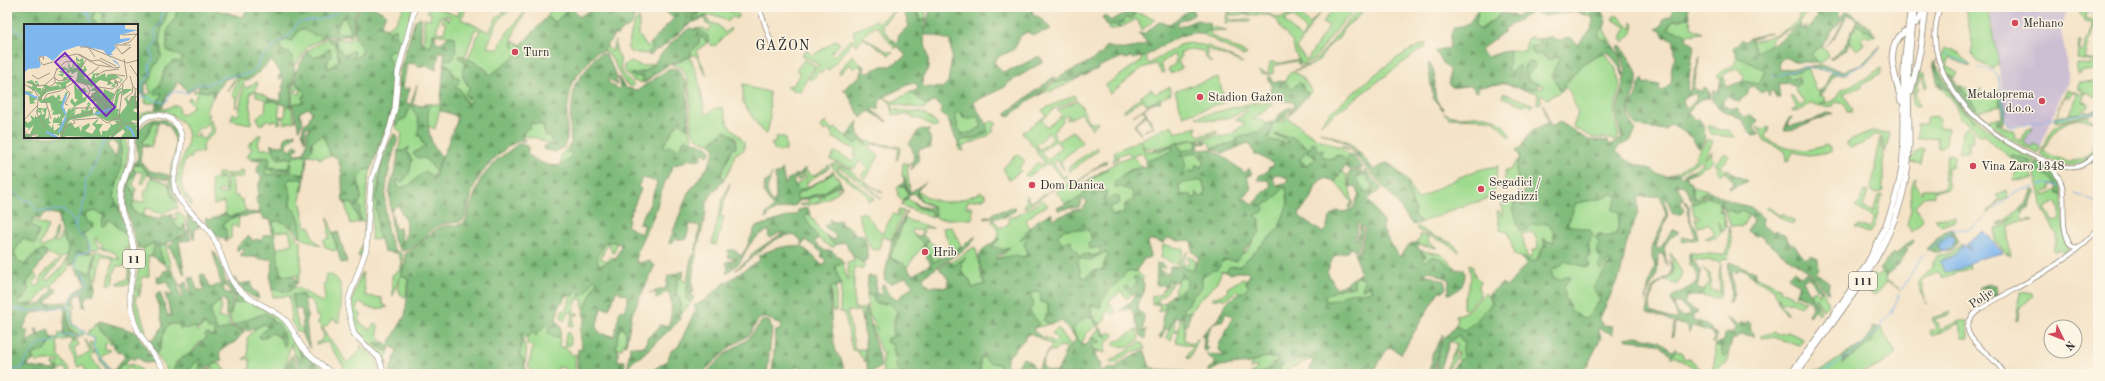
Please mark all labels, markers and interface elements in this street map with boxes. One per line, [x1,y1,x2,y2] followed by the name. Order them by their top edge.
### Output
[2010,18,2020,28] marker: Mehano
[2023,18,2064,30] place label: Mehano
[24,24,138,138] inset map
[755,36,811,53] district label: GAŽON
[510,47,520,57] marker: Turn
[523,47,550,59] place label: Turn
[1967,89,2034,115] place label: Metaloprema d.o.o.
[1195,92,1205,102] marker: Stadion Gažon
[1208,92,1284,104] place label: Stadion Gažon
[2037,96,2047,106] marker: Metaloprema d.o.o.
[1968,161,1978,171] marker: Vina Zaro 1348
[1981,161,2065,173] place label: Vina Zaro 1348
[1489,177,1541,203] place label: Segadici / Segadizzi
[1027,180,1037,190] marker: Dom Danica
[1040,180,1104,192] place label: Dom Danica
[1476,184,1486,194] marker: Segadici / Segadizzi
[920,247,930,257] marker: Hrib
[933,247,957,259] place label: Hrib
[123,250,145,268] road number: 11
[1849,272,1877,290] road number: 111
[1967,286,1996,311] street label: Polje
[2043,319,2083,359] north arrow
[2062,338,2076,352] text: N

